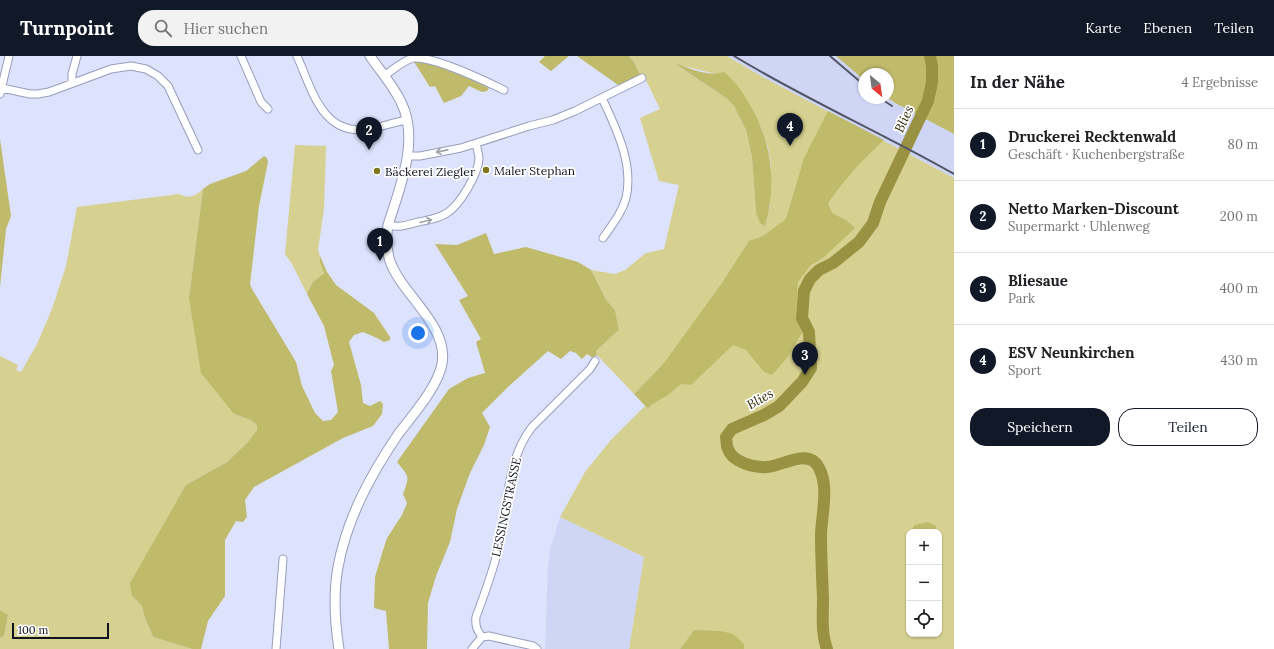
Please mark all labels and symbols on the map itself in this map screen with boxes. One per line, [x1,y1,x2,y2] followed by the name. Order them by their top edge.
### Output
[858,68,894,104] north arrow
[891,103,917,135] water label: Blies
[777,113,803,146] pin: 4
[356,117,382,150] pin: 2
[436,148,449,156] one-way arrow
[494,163,575,178] place label: Maler Stephan
[385,164,476,179] place label: Bäckerei Ziegler
[481,165,491,175] marker: Maler Stephan
[372,166,382,176] marker: Bäckerei Ziegler
[419,216,432,224] one-way arrow
[367,228,393,261] pin: 1
[408,323,428,343] your location
[792,342,818,375] pin: 3
[744,385,776,413] water label: Blies
[488,456,524,558] street label: LESSINGSTRASSE
[12,621,109,640] scale bar

